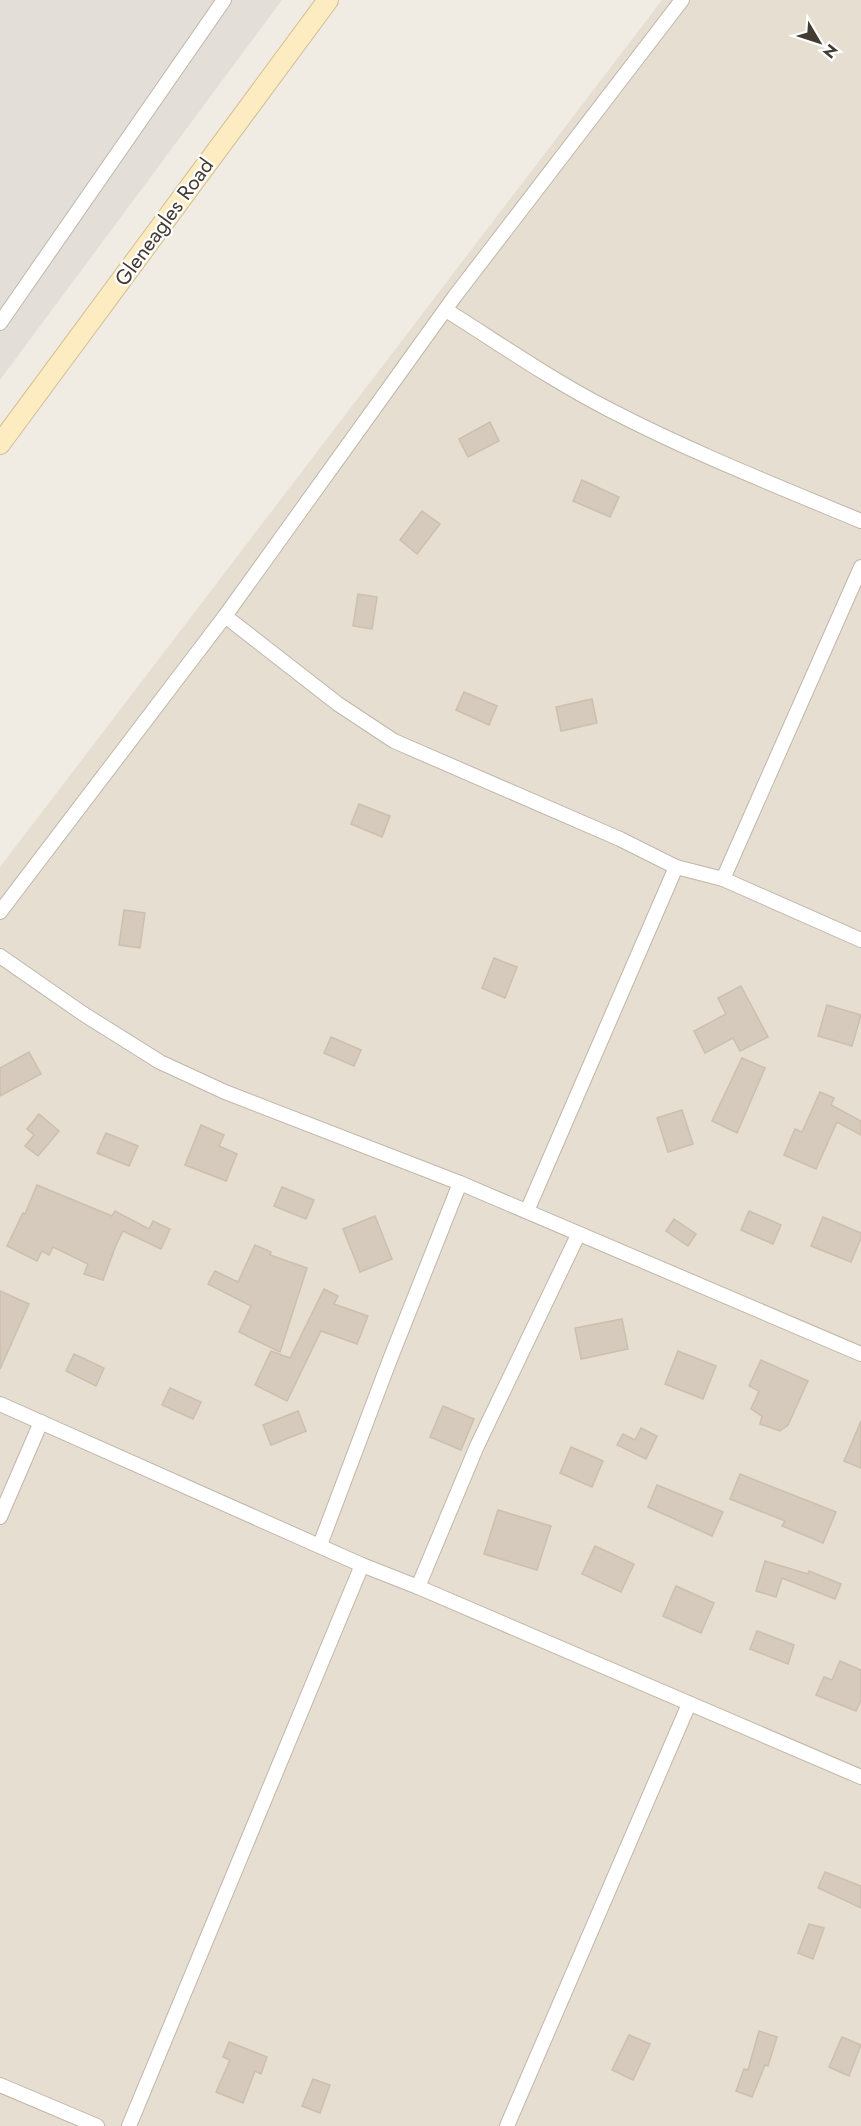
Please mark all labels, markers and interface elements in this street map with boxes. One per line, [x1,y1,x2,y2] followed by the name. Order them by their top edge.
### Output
[789,12,849,72] north arrow
[817,39,843,63] text: N
[107,152,221,292] street label: Gleneagles Road

